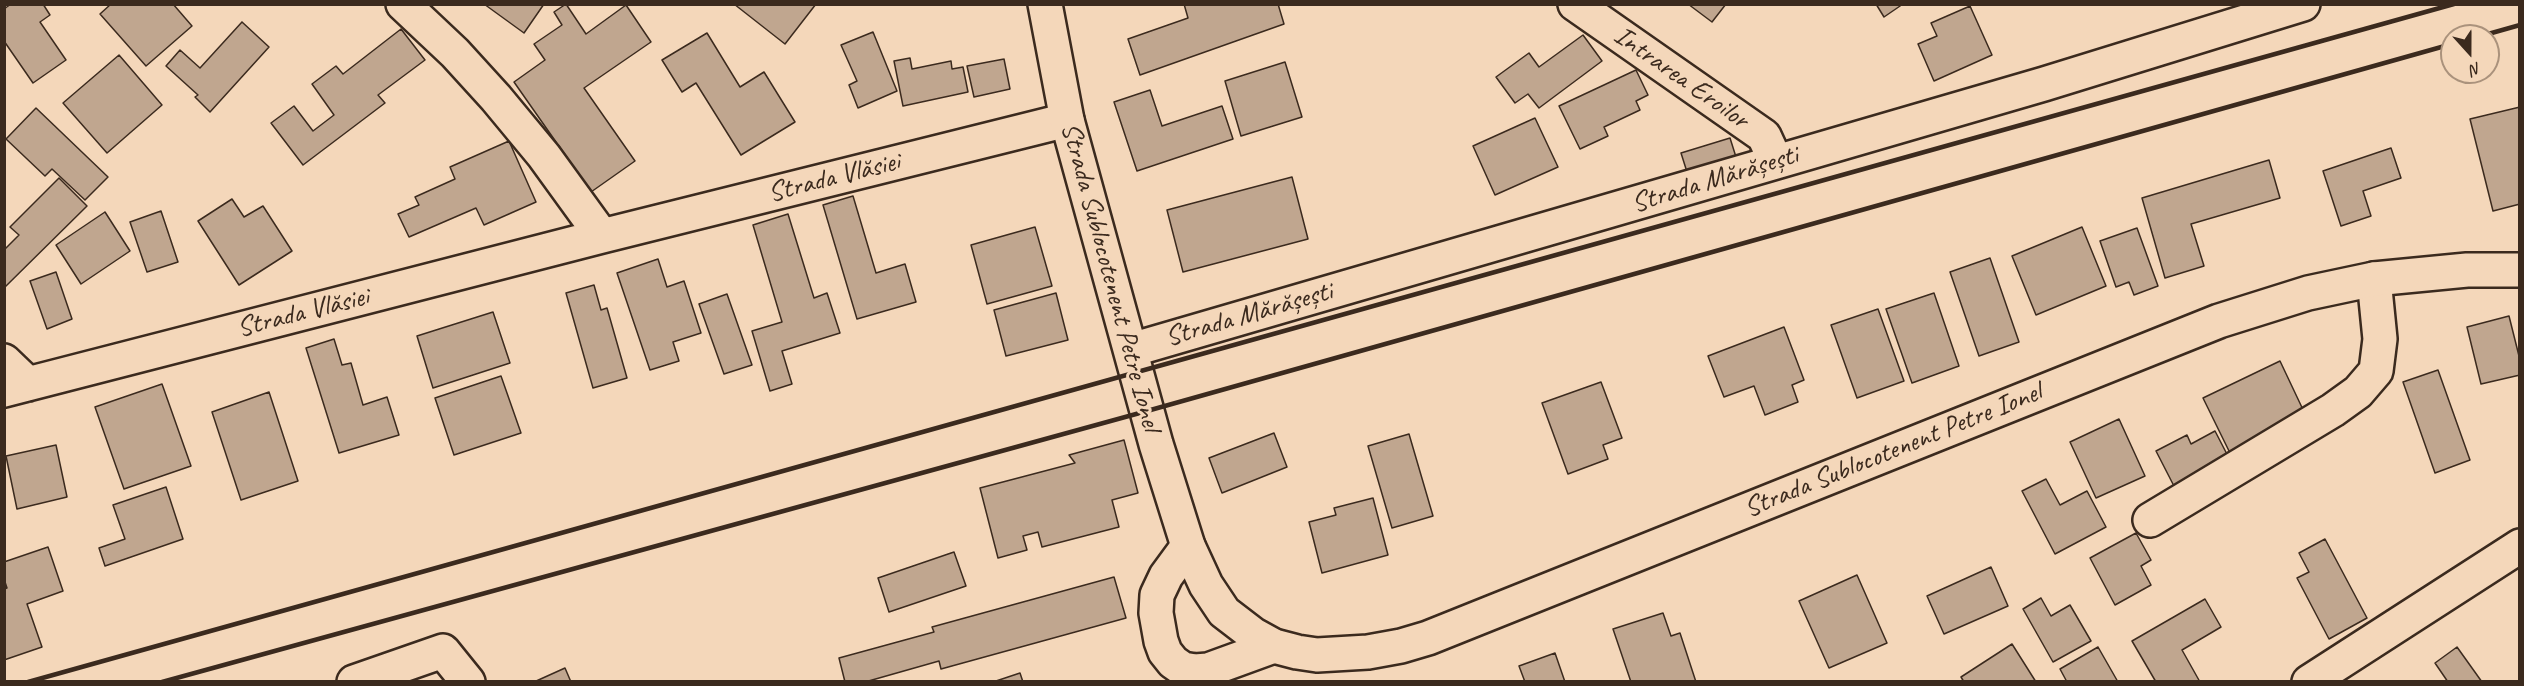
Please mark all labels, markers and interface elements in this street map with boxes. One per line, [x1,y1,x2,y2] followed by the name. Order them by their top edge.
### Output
[1607,19,1755,137] street label: Intrarea Eroilor
[2440,24,2500,84] north arrow
[2468,58,2484,80] text: N
[1053,119,1167,435] street label: Strada Sublocotenent Petre Ionel
[1628,139,1802,221] street label: Strada Mărășești
[765,145,903,211] street label: Strada Vlăsiei
[1162,275,1336,355] street label: Strada Mărășești
[234,280,372,346] street label: Strada Vlăsiei
[1739,376,2047,526] street label: Strada Sublocotenent Petre Ionel

